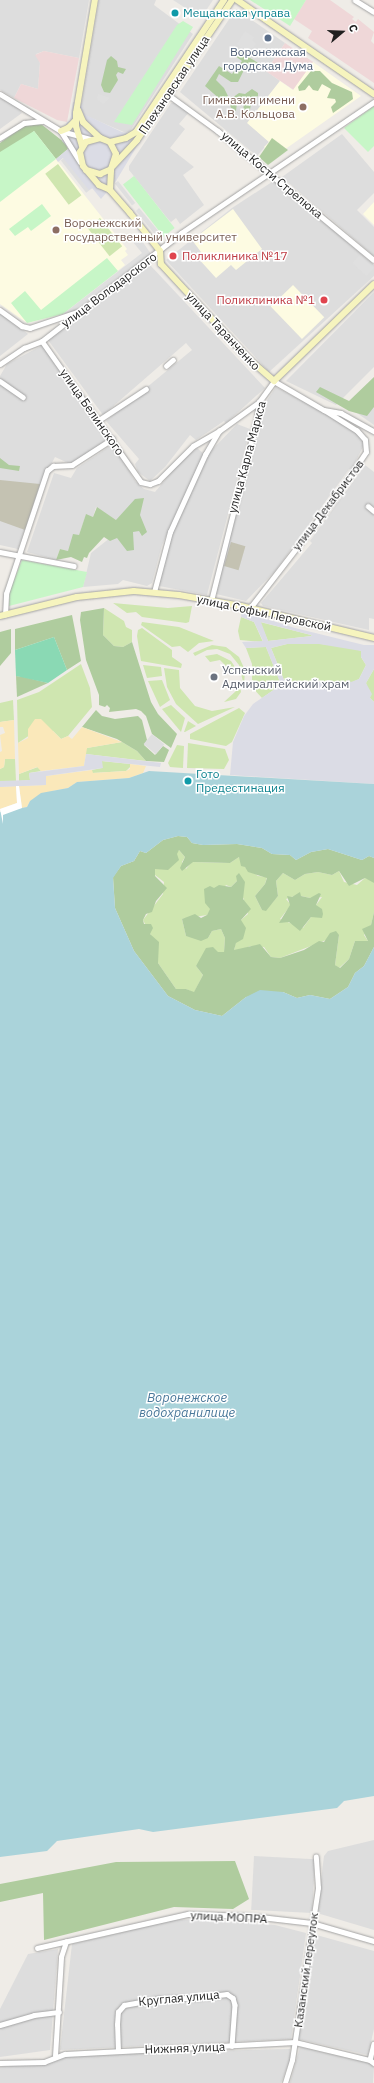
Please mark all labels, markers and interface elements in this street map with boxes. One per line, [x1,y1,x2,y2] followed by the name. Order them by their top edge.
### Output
[183,6,290,20] place label: Мещанская управа
[170,8,180,18] marker: Мещанская управа
[322,12,362,52] north arrow
[346,22,361,34] text: С
[136,33,212,137] street label: Плехановская улица
[263,33,273,43] marker: Воронежская городская Дума
[223,45,313,73] place label: Воронежская городская Дума
[202,93,295,121] place label: Гимназия имени А.В. Кольцова
[298,102,308,112] marker: Гимназия имени А.В. Кольцова
[218,128,326,222] street label: улица Кости Стрелюка
[64,216,237,244] place label: Воронежский государственный университет
[51,225,61,235] marker: Воронежский государственный университет
[182,249,288,263] place label: Поликлиника №17
[59,250,159,330] street label: улица Володарского
[167,250,179,262] marker: Поликлиника №17
[183,289,263,373] street label: улица Таранченко
[216,293,315,307] place label: Поликлиника №1
[318,294,330,306] marker: Поликлиника №1
[57,366,127,458] street label: улица Белинского
[225,399,269,515] street label: улица Карла Маркса
[289,457,367,553] street label: улица Декабристов
[196,592,332,634] street label: улица Софьи Перовской
[222,663,349,691] place label: Успенский Адмиралтейский храм
[209,672,219,682] marker: Успенский Адмиралтейский храм
[196,767,285,795] place label: Гото Предестинация
[183,776,193,786] marker: Гото Предестинация
[139,1391,235,1422] water label: Воронежское водохранилище
[190,1908,268,1926] street label: улица МОПРА
[291,1911,321,2029] street label: Казанский переулок
[138,1987,220,2009] street label: Круглая улица
[144,2039,226,2057] street label: Нижняя улица

